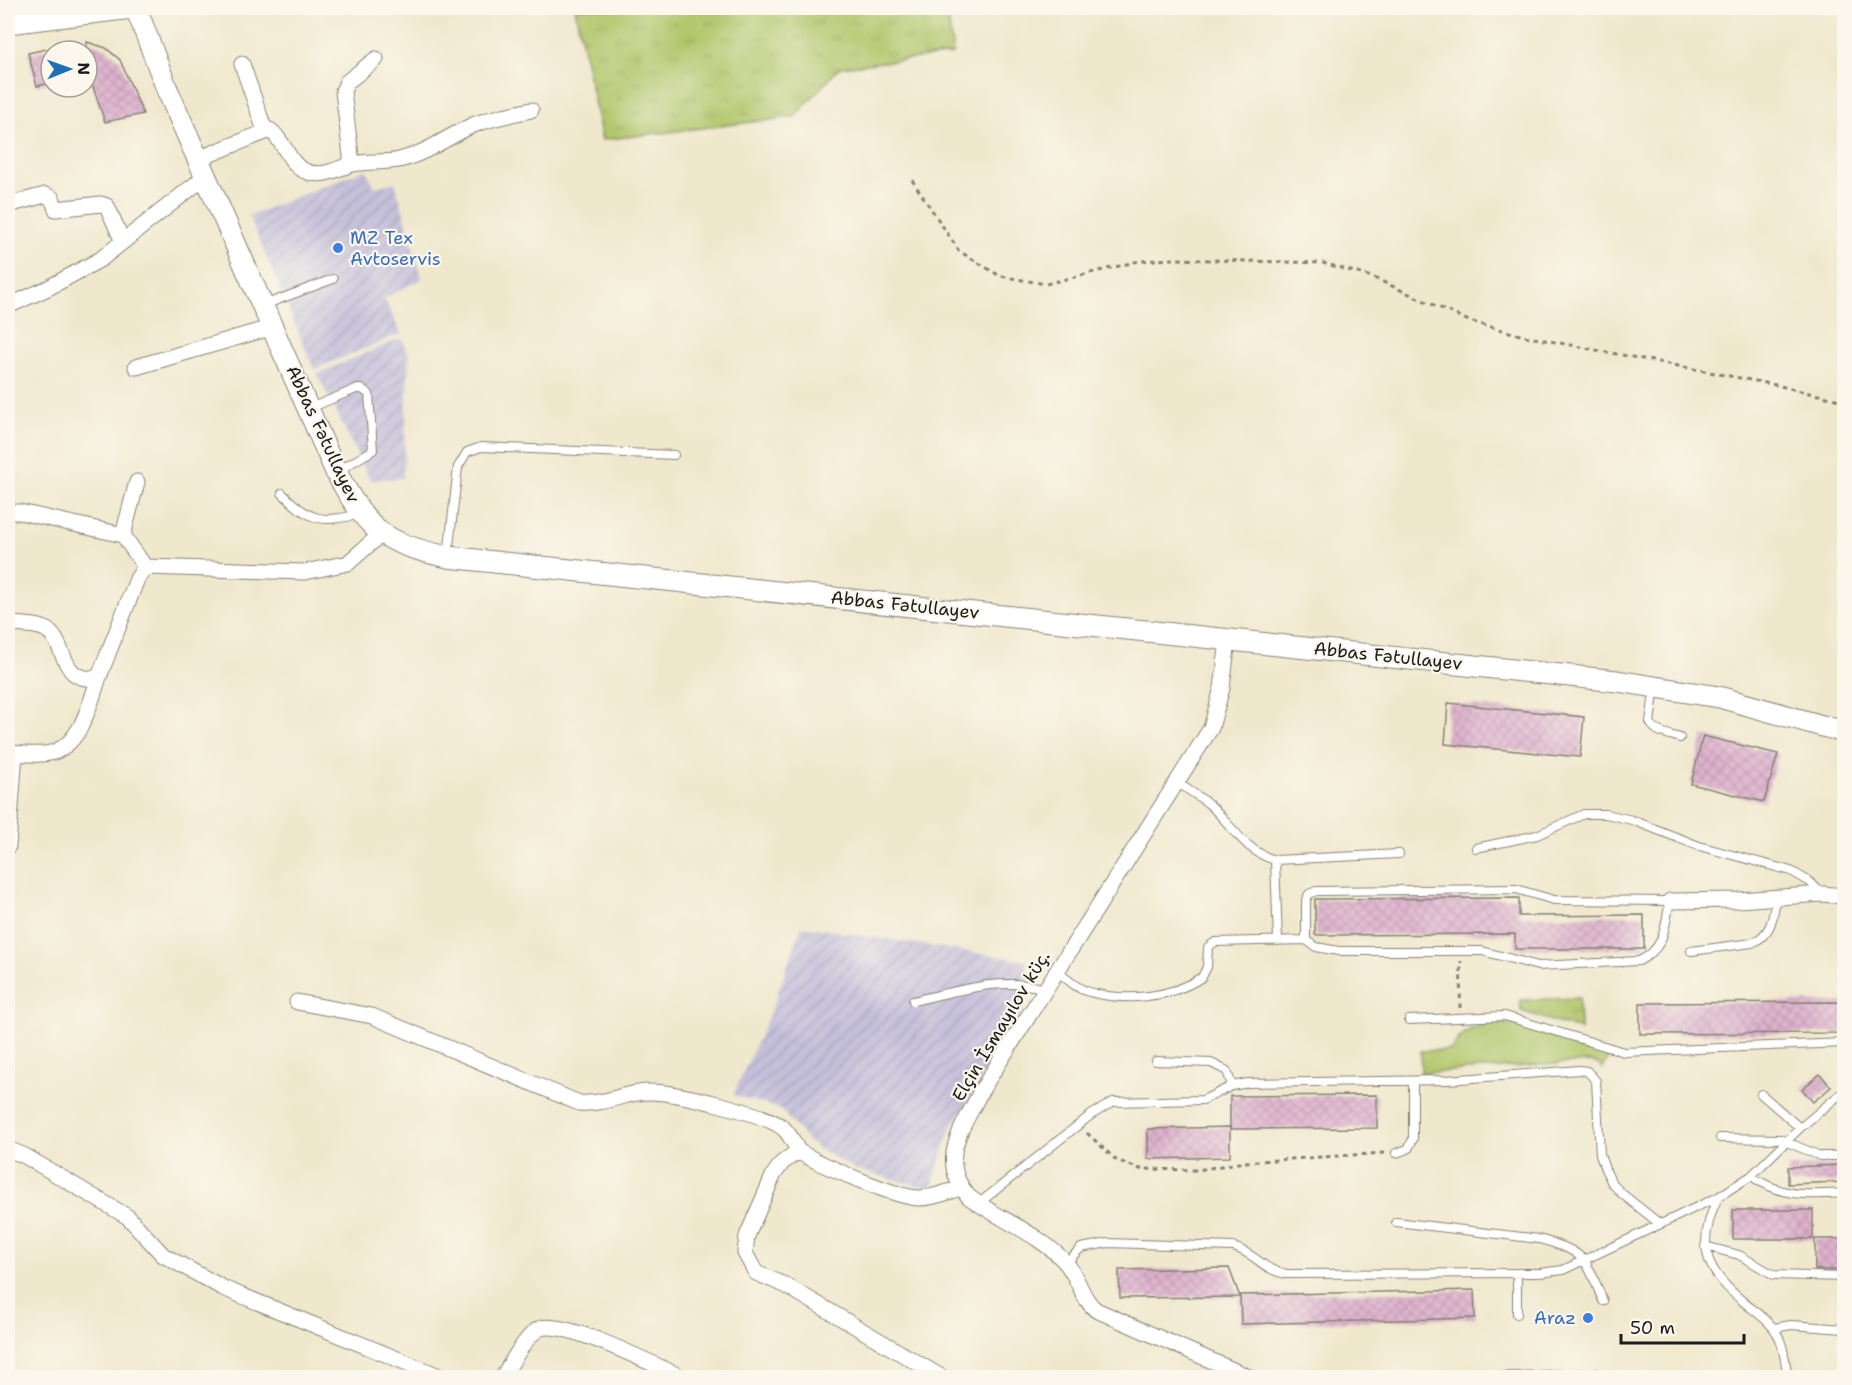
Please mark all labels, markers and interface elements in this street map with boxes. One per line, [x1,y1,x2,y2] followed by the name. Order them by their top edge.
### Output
[39,39,99,99] north arrow
[73,62,94,75] text: N
[350,226,441,271] place label: MZ Tex Avtoservis
[331,241,345,255] marker: MZ Tex Avtoservis
[281,361,365,507] street label: Abbas Fətullayev
[830,585,980,625] street label: Abbas Fətullayev
[1313,636,1463,676] street label: Abbas Fətullayev
[947,946,1055,1106] street label: Elçin İsmayılov küç.
[1534,1306,1576,1330] place label: Araz
[1621,1307,1744,1345] scale bar
[1581,1311,1595,1325] marker: Araz
[1630,1316,1675,1340] text: 50 m

